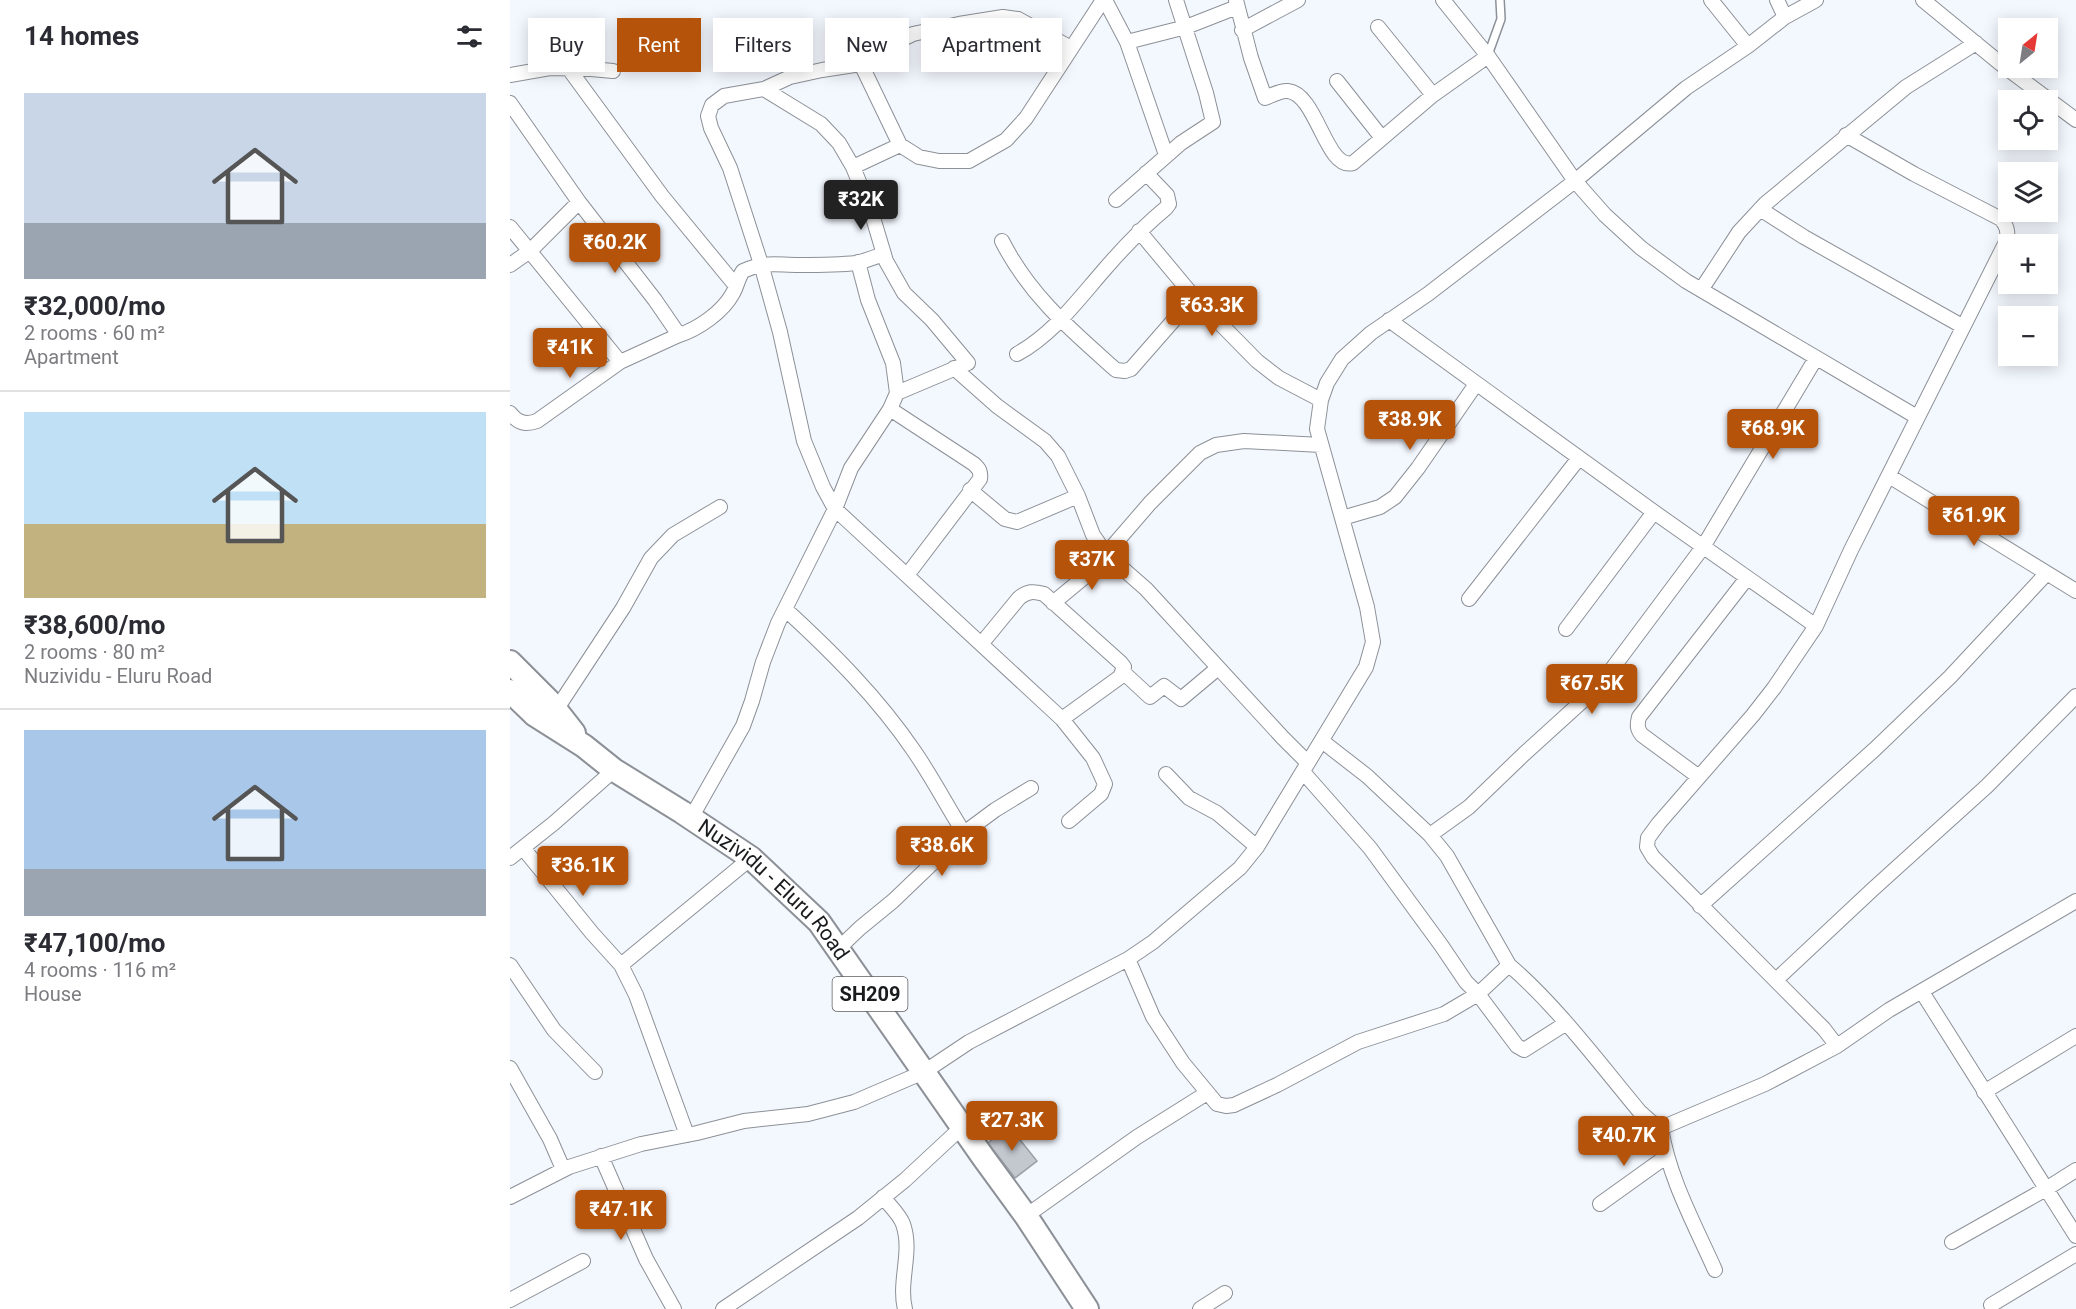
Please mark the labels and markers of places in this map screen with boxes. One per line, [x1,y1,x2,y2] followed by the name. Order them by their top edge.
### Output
[825,180,897,231] pin: ₹32K
[566,223,664,274] pin: ₹60.2K
[1163,286,1261,337] pin: ₹63.3K
[534,328,606,379] pin: ₹41K
[1361,400,1459,451] pin: ₹38.9K
[1724,409,1822,460] pin: ₹68.9K
[1925,496,2023,547] pin: ₹61.9K
[1056,540,1128,591] pin: ₹37K
[1543,664,1641,715] pin: ₹67.5K
[893,826,991,877] pin: ₹38.6K
[534,846,632,897] pin: ₹36.1K
[963,1101,1061,1152] pin: ₹27.3K
[1575,1116,1673,1167] pin: ₹40.7K
[572,1190,670,1241] pin: ₹47.1K

